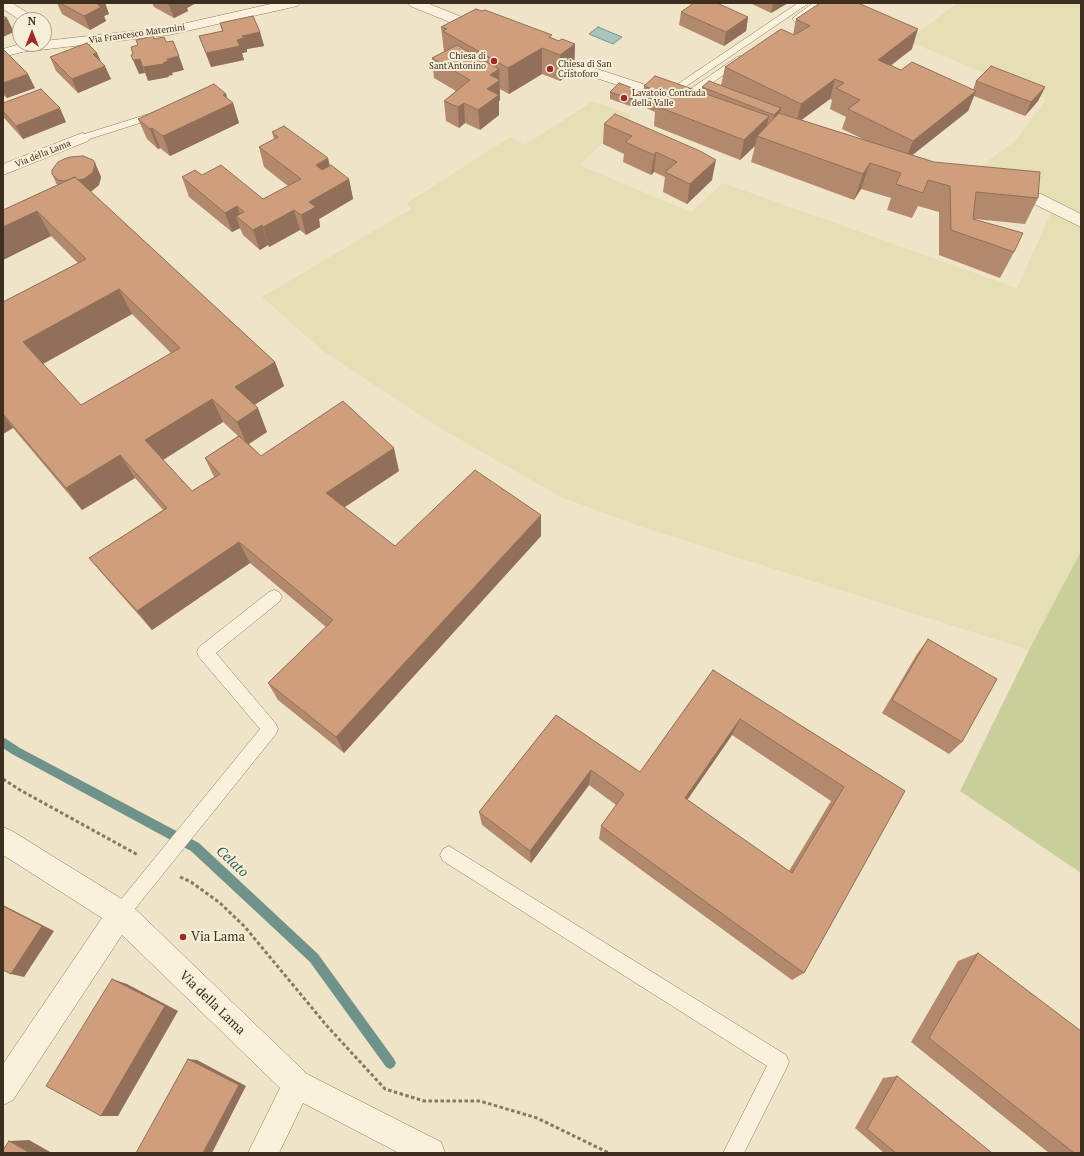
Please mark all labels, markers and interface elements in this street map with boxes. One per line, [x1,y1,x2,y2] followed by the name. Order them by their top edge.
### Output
[12,12,52,52] north arrow
[28,14,36,28] text: N
[88,22,186,46] street label: Via Francesco Maternini
[429,51,486,72] place label: Chiesa di Sant'Antonino
[489,56,499,66] marker: Chiesa di Sant'Antonino
[558,59,612,80] place label: Chiesa di San Cristoforo
[545,64,555,74] marker: Chiesa di San Cristoforo
[632,88,706,109] place label: Lavatoio Contrada della Valle
[619,93,629,103] marker: Lavatoio Contrada della Valle
[14,138,72,170] street label: Via della Lama
[212,843,252,881] water label: Celato
[191,929,245,945] place label: Via Lama
[178,932,188,942] marker: Via Lama
[176,968,248,1038] street label: Via della Lama

